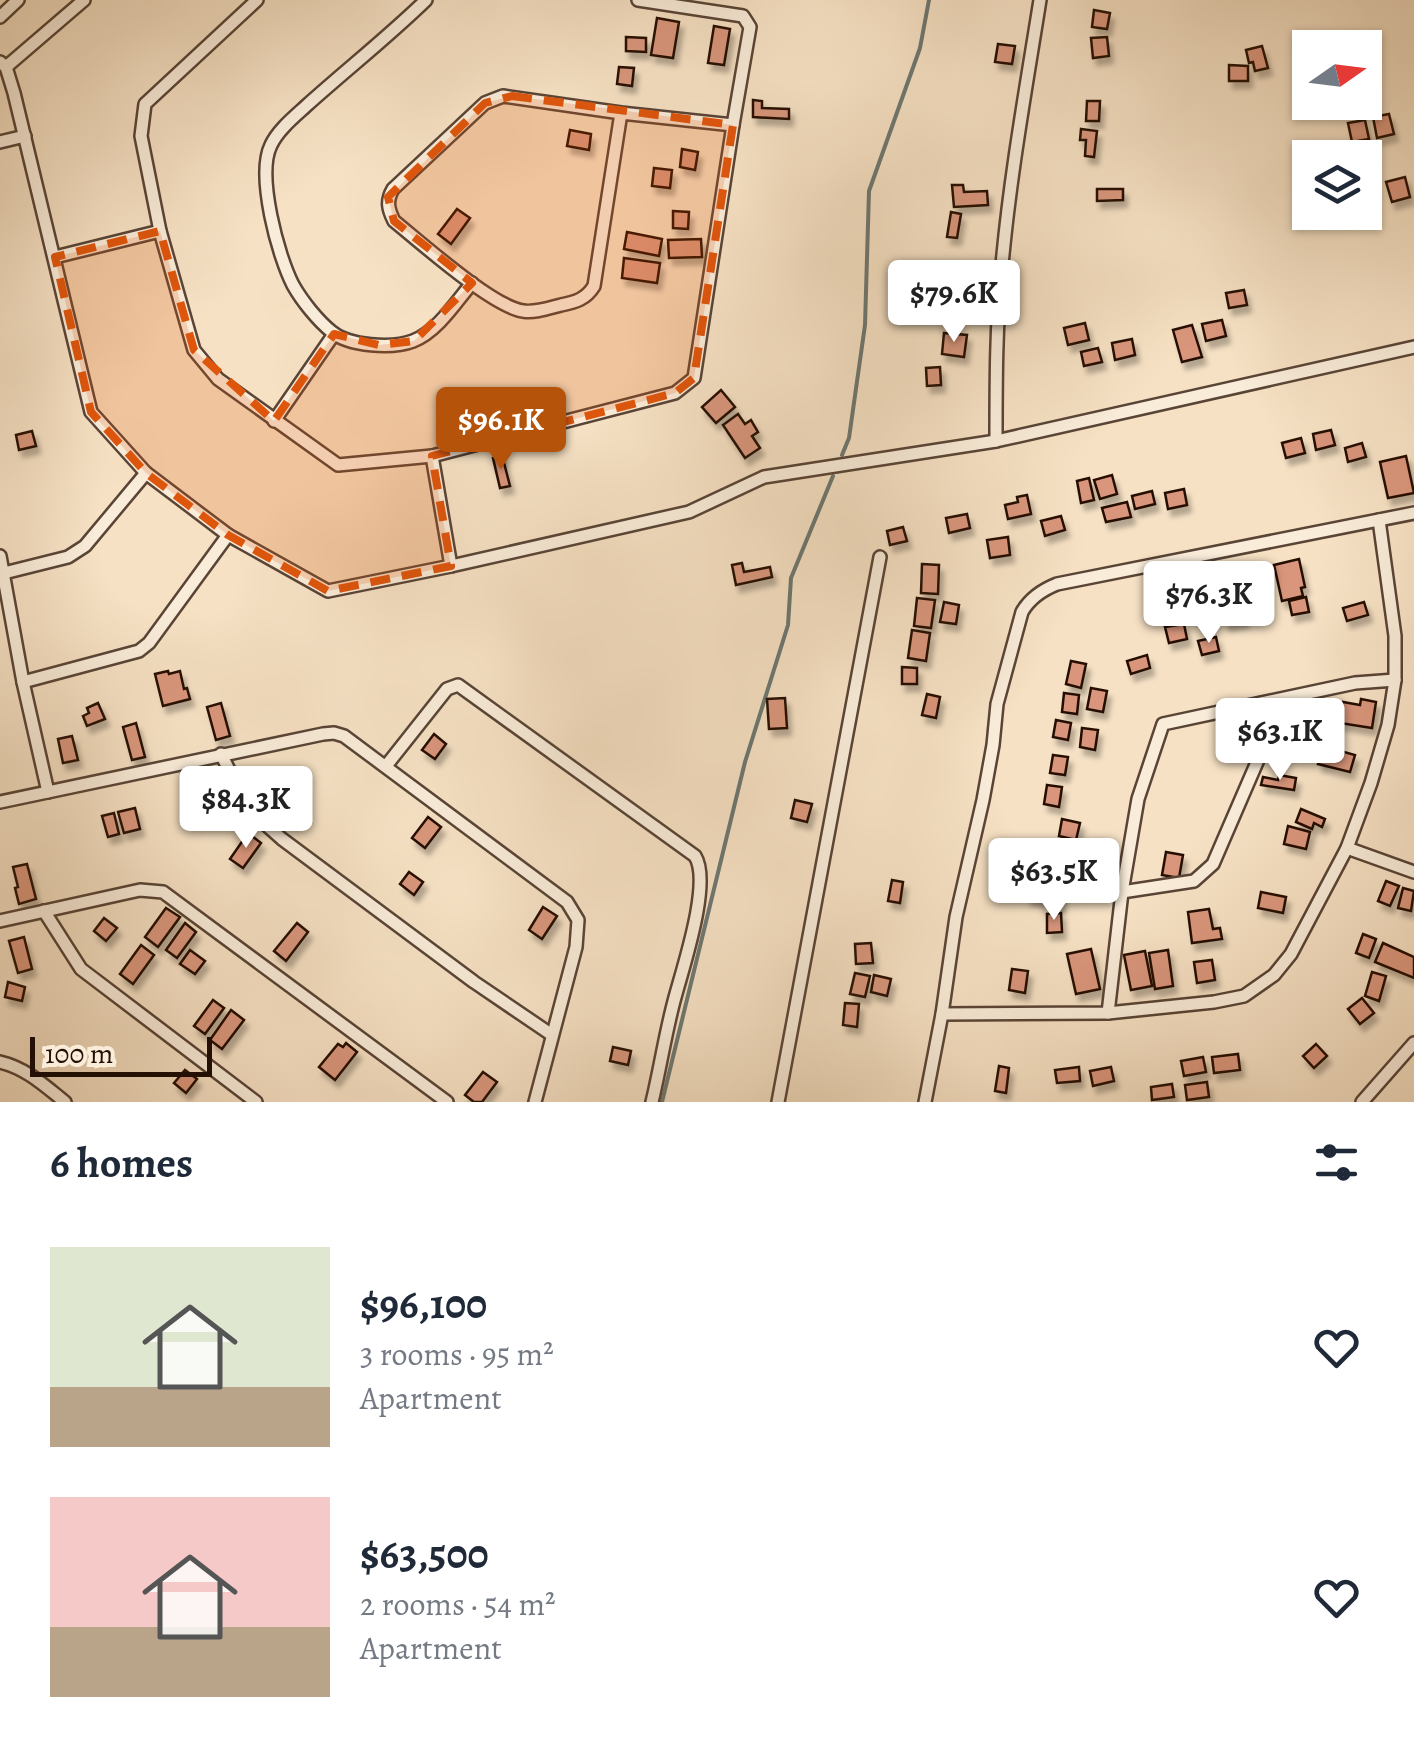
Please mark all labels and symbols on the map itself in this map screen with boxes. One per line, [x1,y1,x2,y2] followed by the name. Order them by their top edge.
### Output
[1292,30,1382,120] north arrow
[873,260,1035,345] pin: $79.6K
[420,387,582,472] pin: $96.1K
[1128,561,1290,646] pin: $76.3K
[1199,698,1361,783] pin: $63.1K
[165,766,327,851] pin: $84.3K
[973,838,1135,923] pin: $63.5K
[30,1032,212,1076] scale bar

